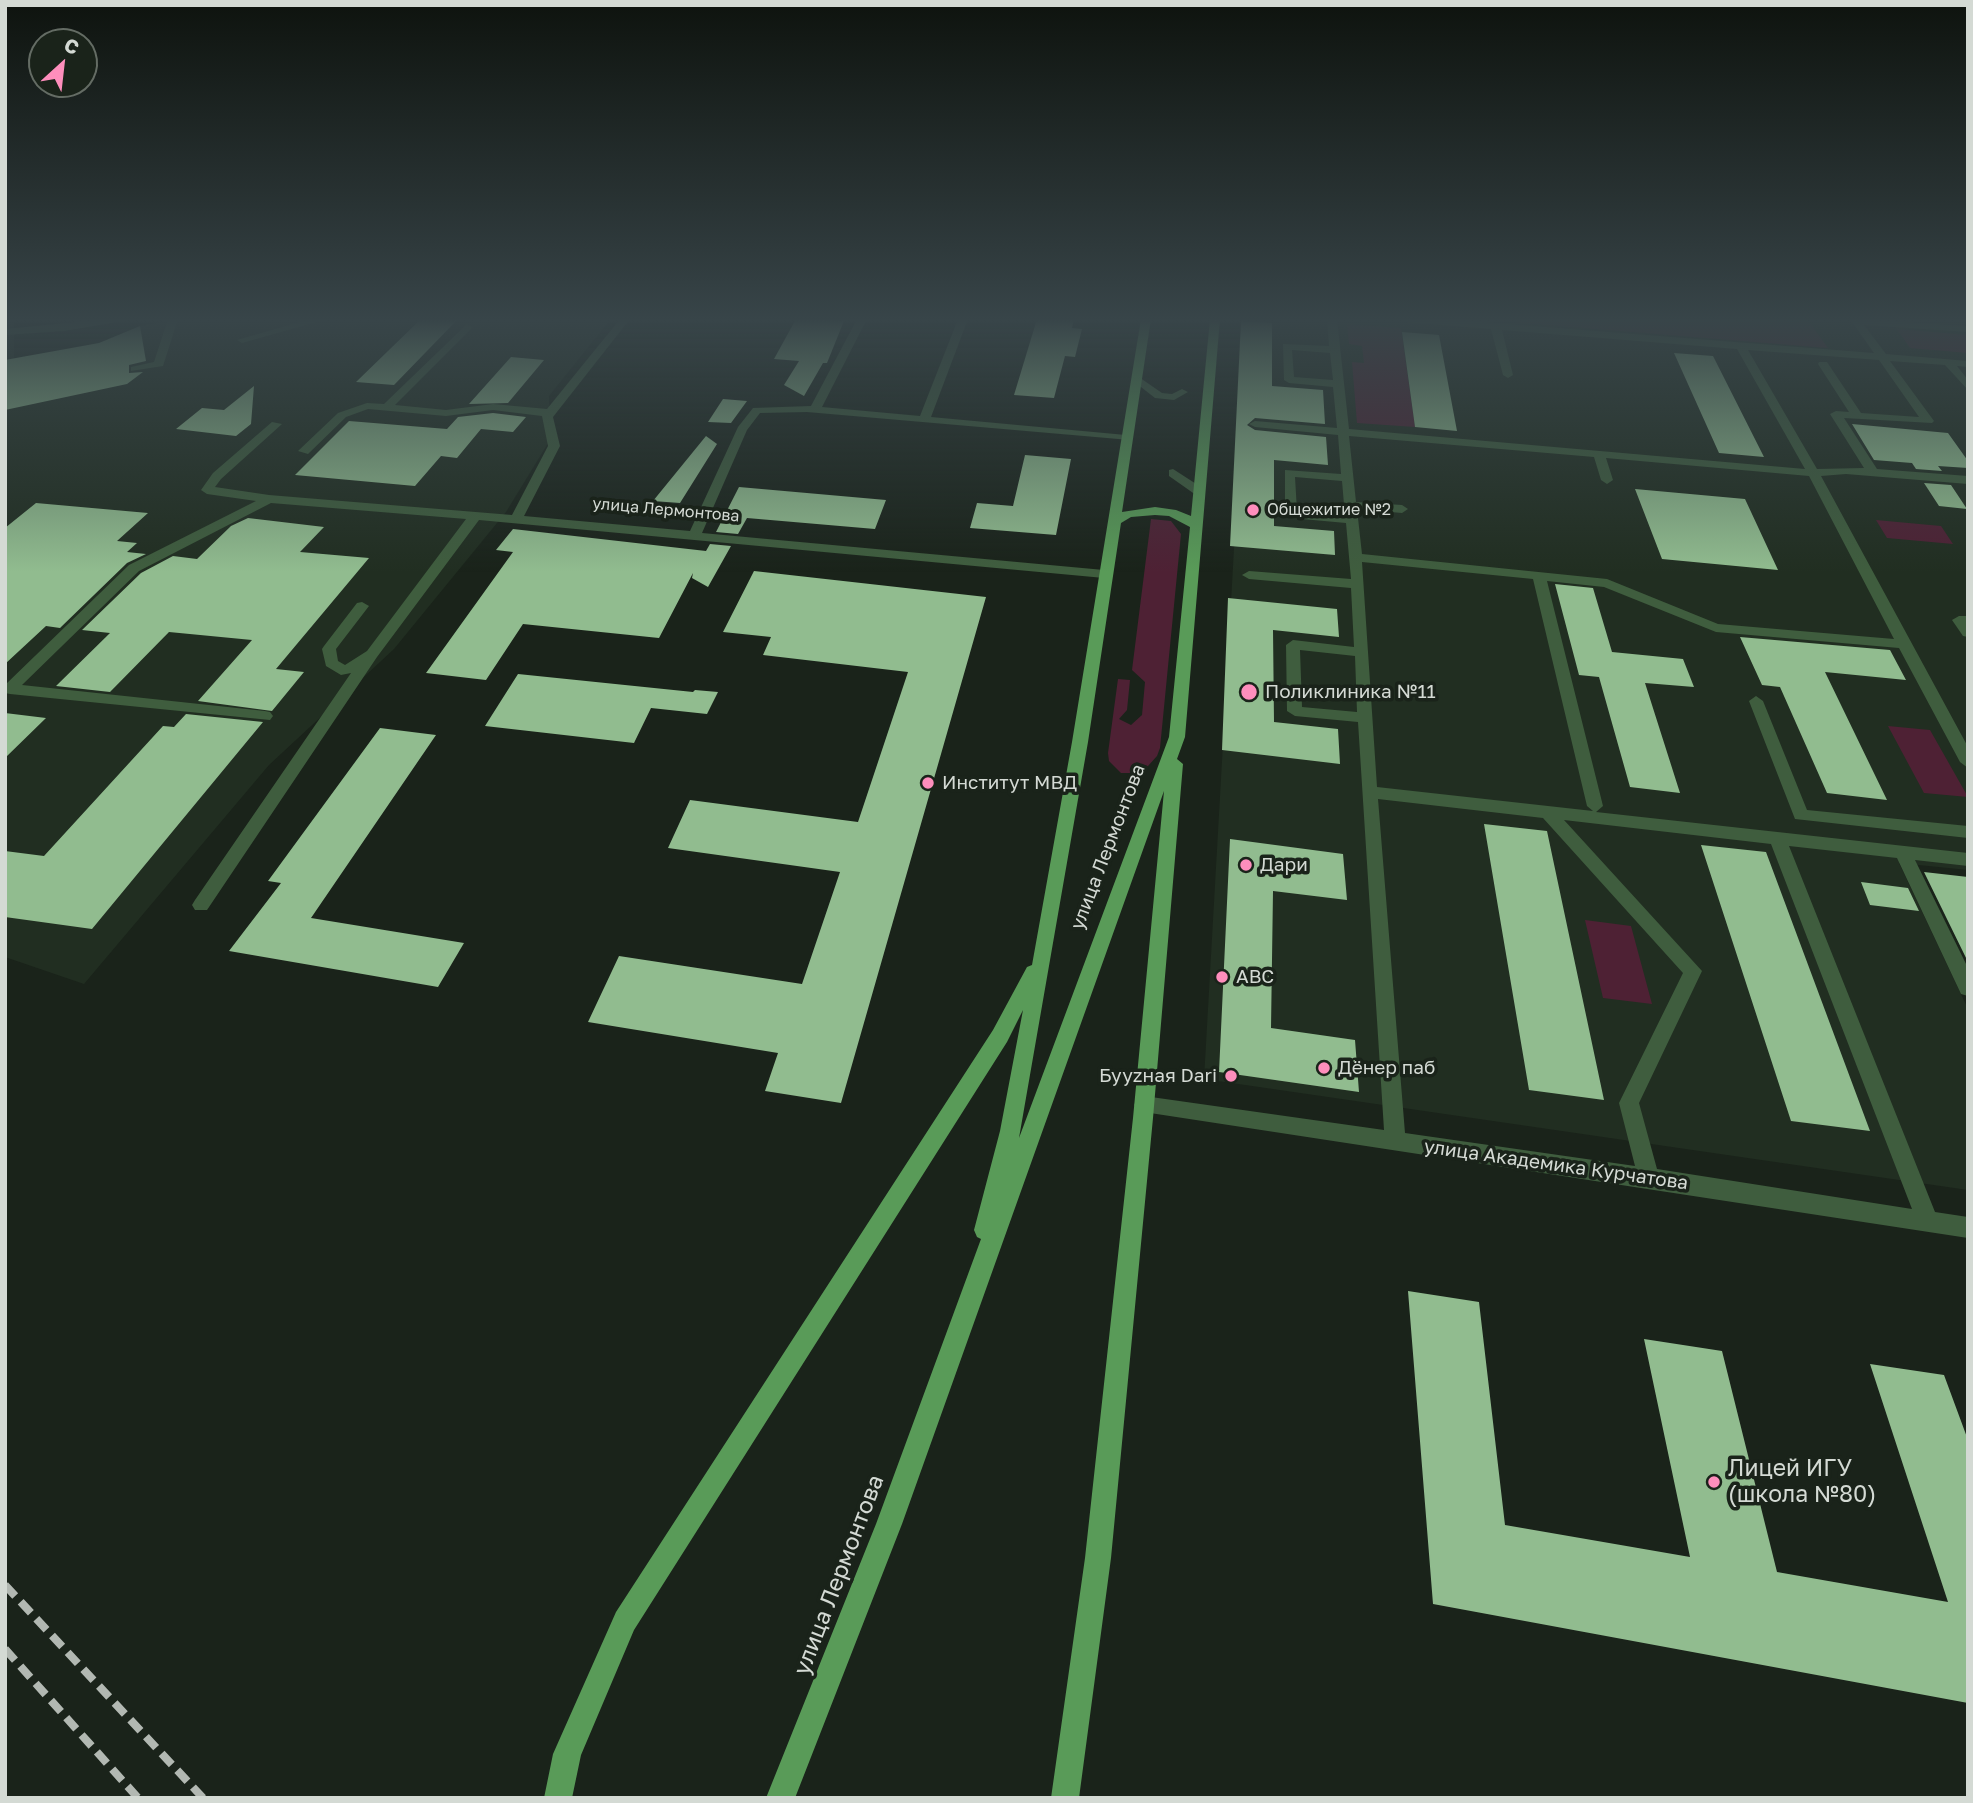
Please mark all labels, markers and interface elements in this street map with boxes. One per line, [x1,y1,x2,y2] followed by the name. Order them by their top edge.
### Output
[28,28,98,98] north arrow
[61,32,83,59] text: С
[592,494,740,526] street label: улица Лермонтова
[1267,500,1391,520] place label: Общежитие №2
[1245,502,1261,518] marker: Общежитие №2
[1265,681,1436,703] place label: Поликлиника №11
[1239,682,1259,702] marker: Поликлиника №11
[1066,761,1150,933] street label: улица Лермонтова
[942,772,1077,794] place label: Институт МВД
[920,775,936,791] marker: Институт МВД
[1260,854,1308,876] place label: Дари
[1238,857,1254,873] marker: Дари
[1236,966,1274,988] place label: ABC
[1214,969,1230,985] marker: ABC
[1338,1057,1435,1079] place label: Дёнер паб
[1316,1060,1332,1076] marker: Дёнер паб
[1099,1065,1217,1087] place label: Бууzная Dari
[1223,1068,1239,1084] marker: Бууzная Dari
[1422,1135,1690,1195] street label: улица Академика Курчатова
[1728,1455,1876,1509] place label: Лицей ИГУ (школа №80)
[788,1471,890,1679] street label: улица Лермонтова
[1706,1474,1722,1490] marker: Лицей ИГУ (школа №80)

